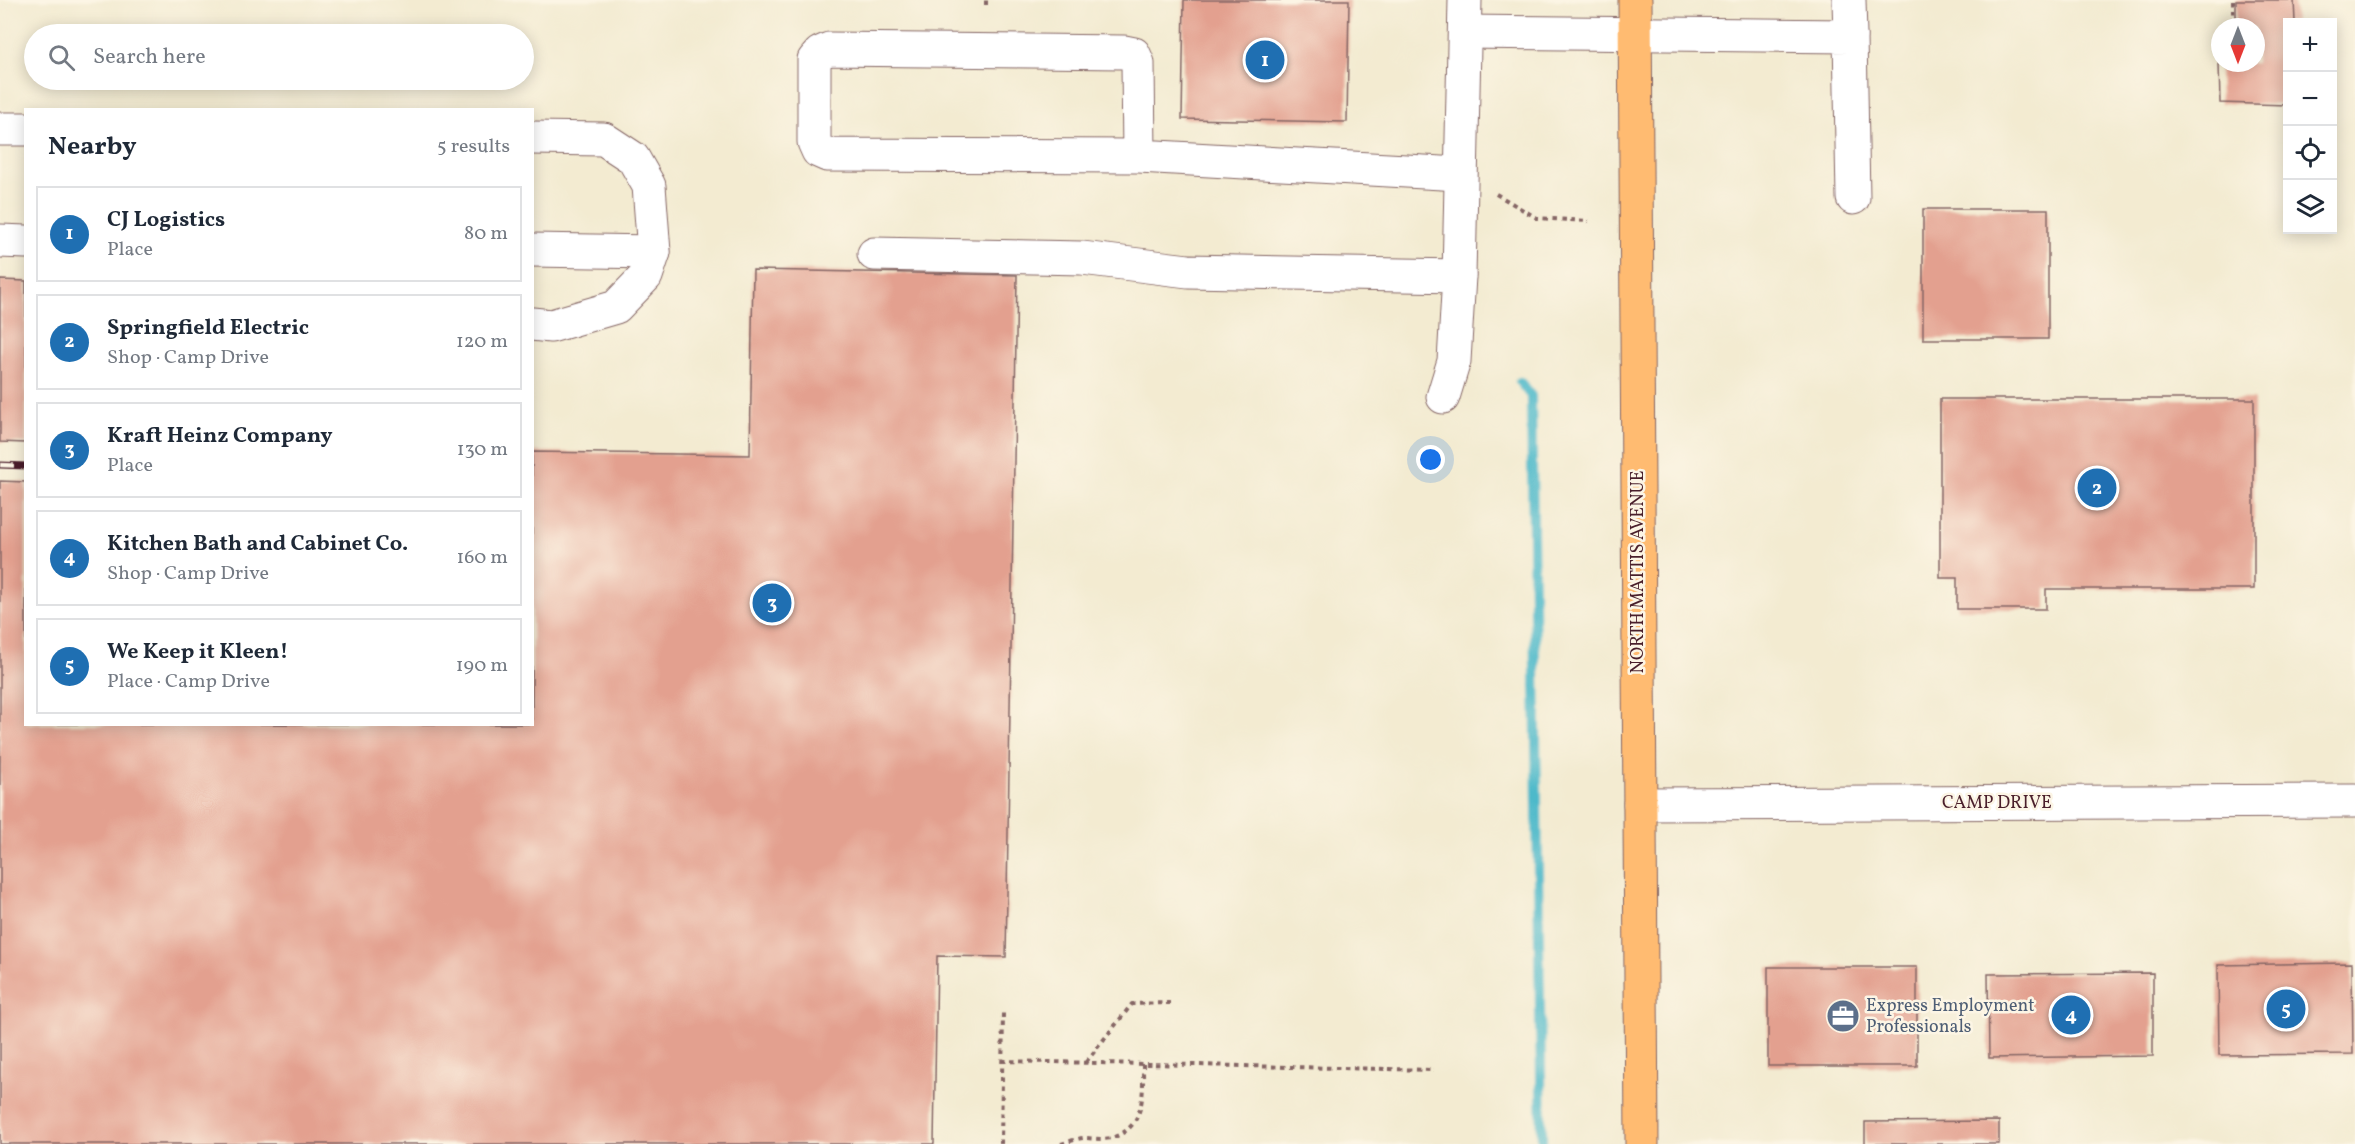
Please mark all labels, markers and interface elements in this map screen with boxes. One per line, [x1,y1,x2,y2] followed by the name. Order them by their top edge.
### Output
[2211,18,2265,72] north arrow
[2283,18,2337,234] map controls
[2283,18,2337,72] button: +
[24,24,534,90] search box
[1246,38,1284,82] pin: 1
[45,41,78,74] icon: search
[93,42,206,73] text: Search here
[2283,72,2337,126] button: −
[2283,126,2337,180] button: locate
[48,129,137,165] text: Nearby
[437,133,510,161] text: 5 results
[2283,180,2337,234] button: layers
[107,205,225,236] text: CJ Logistics
[65,220,74,248] text: 1
[464,220,508,248] text: 80 m
[107,236,153,264] text: Place
[107,313,309,344] text: Springfield Electric
[64,328,75,356] text: 2
[456,328,508,356] text: 120 m
[107,344,269,372] text: Shop · Camp Drive
[107,421,333,452] text: Kraft Heinz Company
[64,436,75,464] text: 3
[457,436,508,464] text: 130 m
[1416,445,1445,474] your location
[107,452,153,480] text: Place
[2078,466,2116,510] pin: 2
[1626,470,1651,673] street label: NORTH MATTIS AVENUE
[107,529,408,560] text: Kitchen Bath and Cabinet Co.
[63,544,76,572] text: 4
[456,544,508,572] text: 160 m
[107,560,269,588] text: Shop · Camp Drive
[752,580,792,626] pin: 3
[107,637,289,668] text: We Keep it Kleen!
[65,652,74,680] text: 5
[456,652,508,680] text: 190 m
[107,668,270,696] text: Place · Camp Drive
[1942,791,2052,816] street label: CAMP DRIVE
[2266,986,2306,1032] pin: 5
[2052,992,2090,1038] pin: 4
[1866,994,2035,1040] place label: Express Employment Professionals
[1825,998,1861,1034] office icon: Express Employment Professionals

